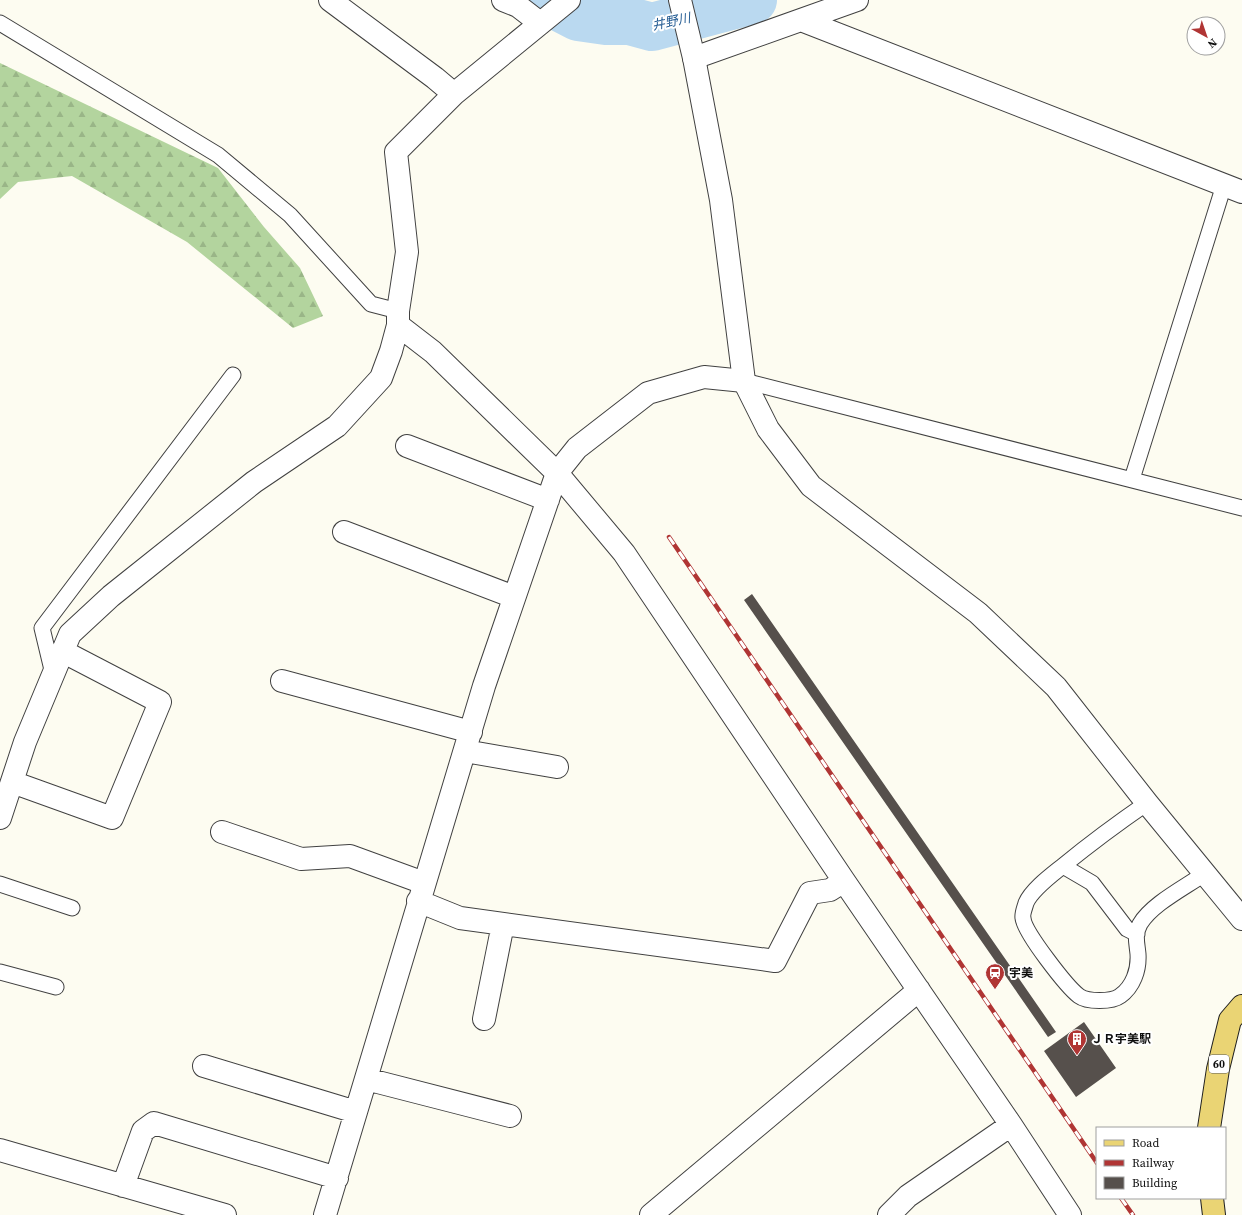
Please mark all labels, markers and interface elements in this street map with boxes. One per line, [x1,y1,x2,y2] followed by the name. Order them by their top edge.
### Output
[650,9,694,34] water label: 井野川
[1186,16,1226,56] north arrow
[1204,35,1220,52] text: N
[984,962,1006,990] station icon: 宇美
[1009,965,1033,981] place label: 宇美
[1066,1028,1088,1056] building icon: ＪＲ宇美駅
[1091,1031,1151,1047] place label: ＪＲ宇美駅
[1209,1055,1229,1073] road number: 60
[1096,1127,1226,1199] legend
[1132,1135,1159,1151] text: Road
[1132,1155,1175,1171] text: Railway
[1132,1175,1177,1191] text: Building

